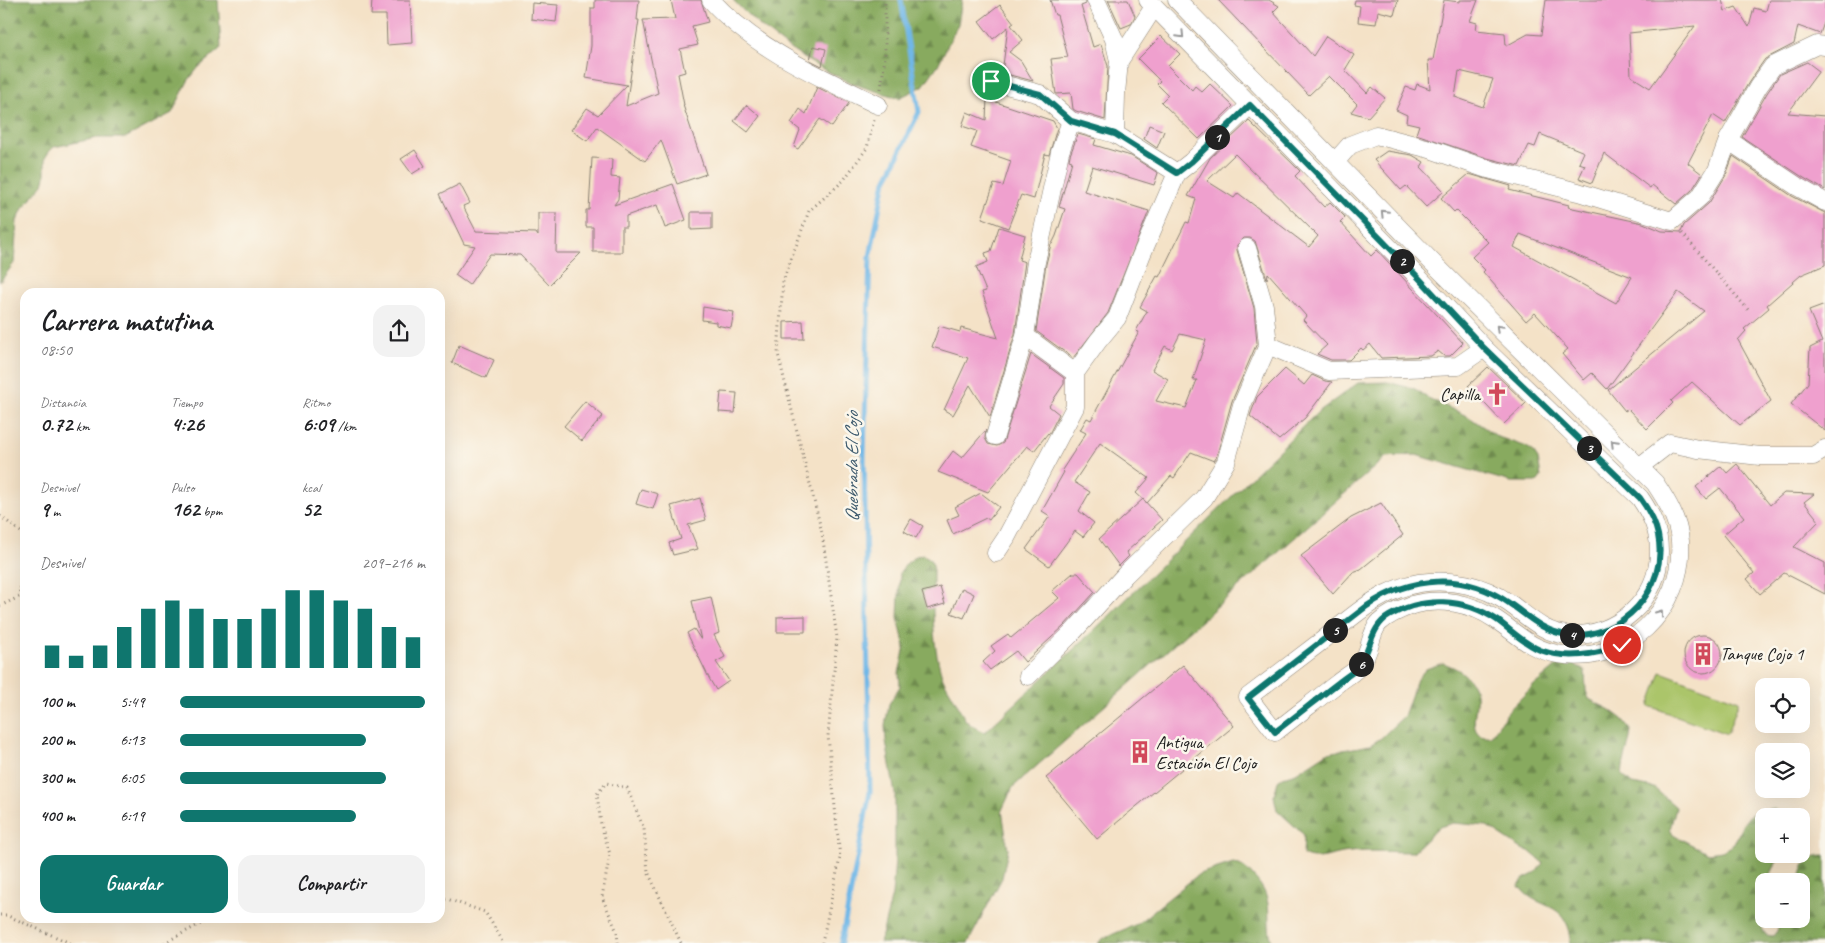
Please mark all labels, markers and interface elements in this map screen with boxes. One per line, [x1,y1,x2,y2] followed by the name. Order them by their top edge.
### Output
[1175,29,1184,38] one-way arrow
[970,60,1012,102] pin
[977,67,1005,95] icon: arrive
[1204,124,1230,150] pin: 1
[1214,129,1221,146] text: 1
[1381,210,1390,219] one-way arrow
[1390,248,1414,274] pin: 2
[1399,253,1406,270] text: 2
[40,303,212,338] text: Carrera matutina
[373,305,425,357] button: share
[1496,325,1505,334] one-way arrow
[40,340,72,360] text: 08:50
[1484,381,1510,407] church icon: Capilla
[1440,383,1482,405] place label: Capilla
[40,394,86,411] text: Distancia
[171,394,203,411] text: Tiempo
[302,394,330,411] text: Ritmo
[840,410,864,522] water label: Quebrada El Cojo
[40,411,72,437] text: 0.72
[171,411,204,437] text: 4:26
[302,411,335,437] text: 6:09
[72,418,90,435] text: km
[335,418,356,435] text: /km
[1576,436,1602,460] pin: 3
[1611,439,1620,448] one-way arrow
[1586,440,1593,457] text: 3
[40,479,78,496] text: Desnivel
[171,479,194,496] text: Pulso
[302,479,321,496] text: kcal
[40,496,49,522] text: 9
[171,496,200,522] text: 162
[302,496,321,522] text: 52
[49,503,60,520] text: m
[200,503,222,520] text: bpm
[40,553,83,573] text: Desnivel
[362,553,425,573] text: 209–216 m
[1654,609,1663,618] one-way arrow
[1322,618,1348,642] pin: 5
[1332,622,1339,639] text: 5
[1560,622,1584,648] pin: 4
[1601,624,1643,666] pin
[1569,627,1576,644] text: 4
[1608,631,1636,659] icon: check
[1690,641,1716,667] building icon: Tanque Cojo 1
[1720,643,1804,665] place label: Tanque Cojo 1
[1348,652,1374,676] pin: 6
[1358,656,1365,673] text: 6
[1755,678,1810,928] map controls
[1755,678,1810,733] button: locate
[40,692,75,712] text: 100 m
[120,692,145,712] text: 5:49
[40,730,75,750] text: 200 m
[120,730,145,750] text: 6:13
[1156,731,1258,774] place label: Antigua Estación El Cojo
[1127,739,1153,765] building icon: Antigua Estación El Cojo
[1755,743,1810,798] button: layers
[40,768,75,788] text: 300 m
[120,768,145,788] text: 6:05
[40,806,75,826] text: 400 m
[120,806,145,826] text: 6:19
[1755,808,1810,863] button: +
[40,855,228,913] button: Guardar
[238,855,425,913] button: Compartir
[1755,873,1810,928] button: −

